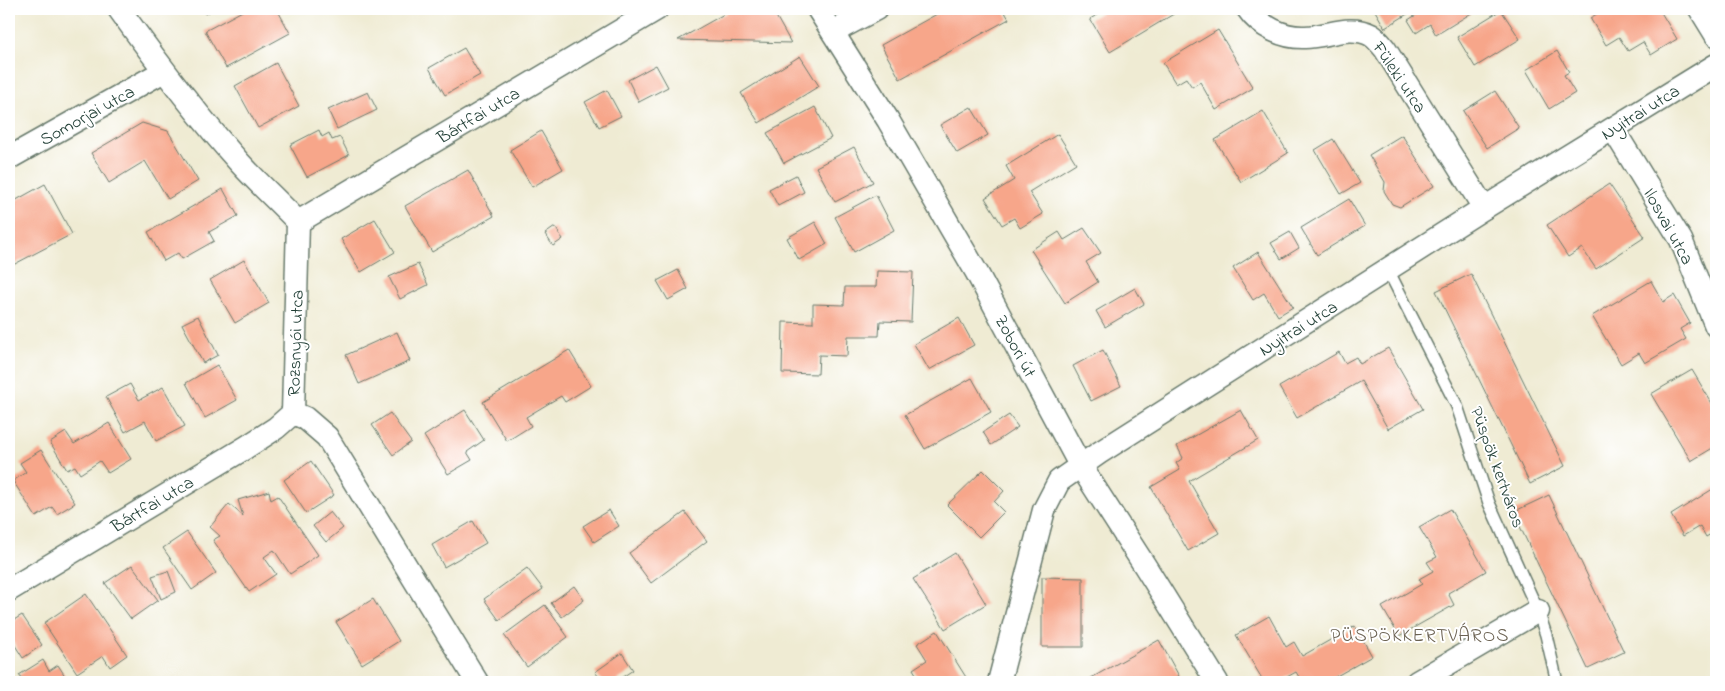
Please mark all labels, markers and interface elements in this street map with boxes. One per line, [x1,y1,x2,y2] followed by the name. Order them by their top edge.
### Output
[1364,36,1432,119] street label: Füleki utca
[1597,79,1685,148] street label: Nyitrai utca
[36,80,140,154] street label: Somorjai utca
[432,82,525,152] street label: Bártfai utca
[1635,184,1699,270] street label: Ilosvai utca
[282,289,312,397] street label: Rozsnyói utca
[1255,295,1343,364] street label: Nyitrai utca
[987,311,1042,383] street label: Zobori út
[1462,403,1530,532] street label: Püspök kertváros
[106,471,199,541] street label: Bártfai utca
[1331,622,1509,650] district label: PÜSPÖKKERTVÁROS

